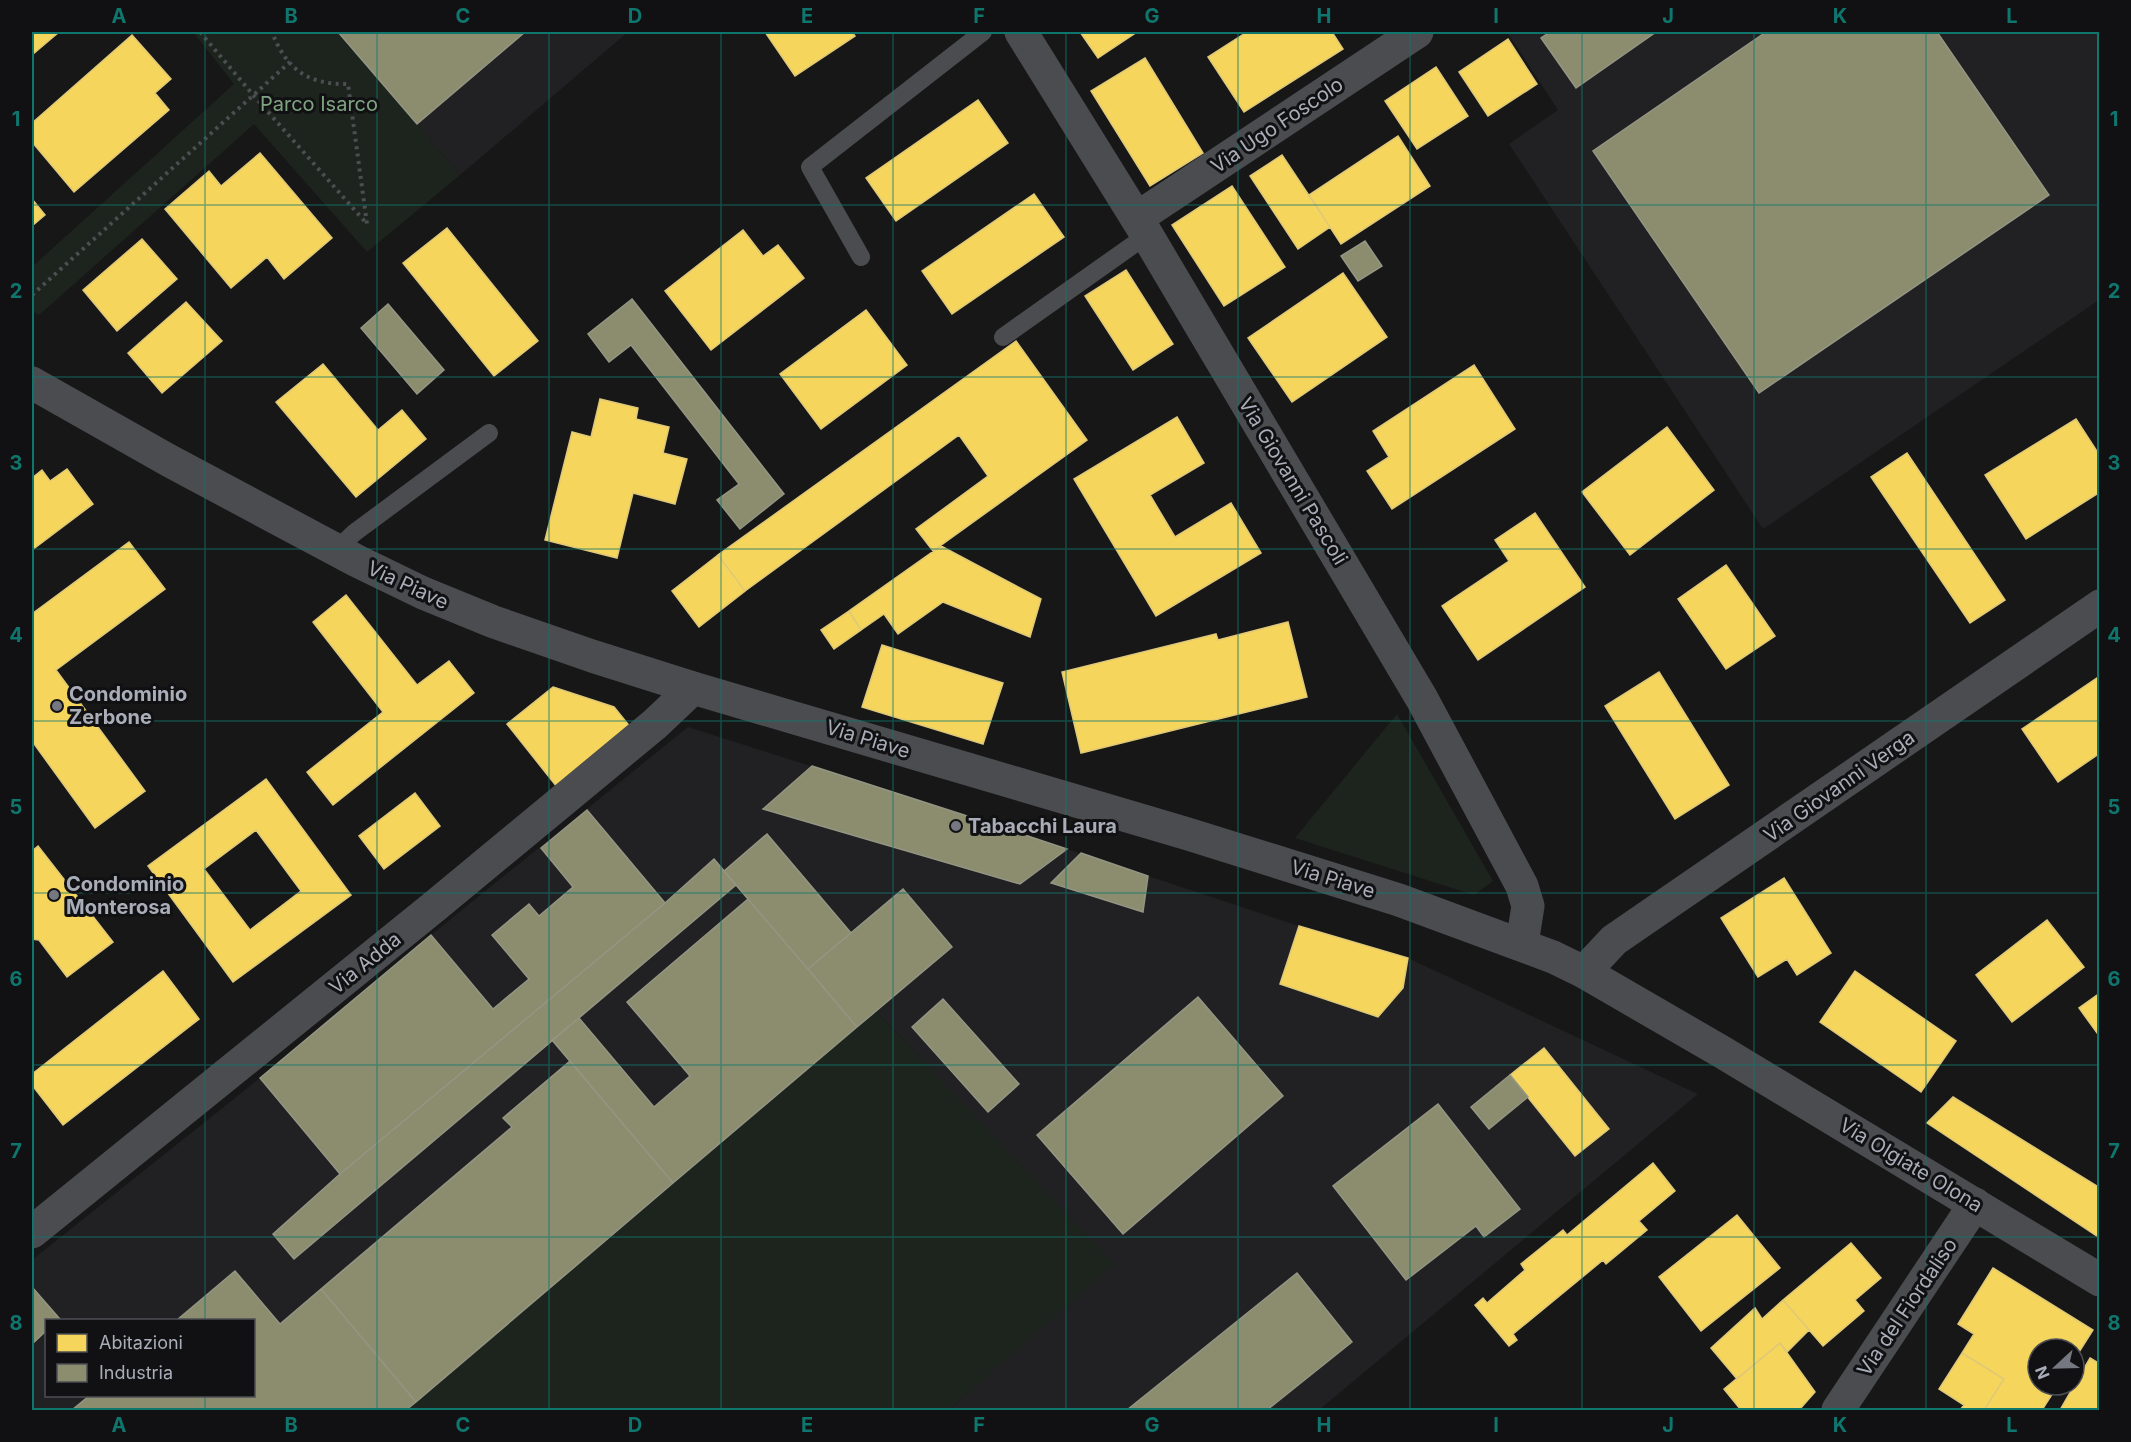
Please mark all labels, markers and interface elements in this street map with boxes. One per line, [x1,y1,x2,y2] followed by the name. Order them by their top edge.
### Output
[112,4,127,28] text: A
[284,4,298,28] text: B
[456,4,470,28] text: C
[628,4,642,28] text: D
[801,4,813,28] text: E
[973,4,985,28] text: F
[1144,4,1160,28] text: G
[1317,4,1331,28] text: H
[1493,4,1499,28] text: I
[1662,4,1674,28] text: J
[1833,4,1847,28] text: K
[2006,4,2018,28] text: L
[1206,72,1348,178] street label: Via Ugo Foscolo
[260,92,378,116] park label: Parco Isarco
[12,107,20,131] text: 1
[2110,107,2118,131] text: 1
[10,279,22,303] text: 2
[2108,279,2120,303] text: 2
[1234,393,1352,569] street label: Via Giovanni Pascoli
[10,451,22,475] text: 3
[2108,451,2120,475] text: 3
[364,556,452,614] street label: Via Piave
[9,623,23,647] text: 4
[2107,623,2121,647] text: 4
[69,682,187,729] place label: Condominio Zerbone
[50,699,64,713] marker: Condominio Zerbone
[823,715,913,763] street label: Via Piave
[1759,725,1919,847] street label: Via Giovanni Verga
[10,795,22,819] text: 5
[2108,795,2120,819] text: 5
[968,814,1117,838] place label: Tabacchi Laura
[949,819,963,833] marker: Tabacchi Laura
[1288,855,1378,903] street label: Via Piave
[66,872,184,919] place label: Condominio Monterosa
[47,888,61,902] marker: Condominio Monterosa
[324,927,406,999] street label: Via Adda
[10,967,23,991] text: 6
[2108,967,2121,991] text: 6
[1835,1113,1987,1217] street label: Via Olgiate Olona
[10,1139,22,1163] text: 7
[2108,1139,2120,1163] text: 7
[1852,1233,1962,1381] street label: Via del Fiordaliso
[9,1311,23,1335] text: 8
[2107,1311,2121,1335] text: 8
[45,1319,255,1397] legend
[99,1332,183,1353] text: Abitazioni
[2026,1337,2086,1397] north arrow
[99,1362,173,1383] text: Industria
[2031,1363,2054,1382] text: N
[112,1413,127,1437] text: A
[284,1413,298,1437] text: B
[456,1413,470,1437] text: C
[628,1413,642,1437] text: D
[801,1413,813,1437] text: E
[973,1413,985,1437] text: F
[1144,1413,1160,1437] text: G
[1317,1413,1331,1437] text: H
[1493,1413,1499,1437] text: I
[1662,1413,1674,1437] text: J
[1833,1413,1847,1437] text: K
[2006,1413,2018,1437] text: L

